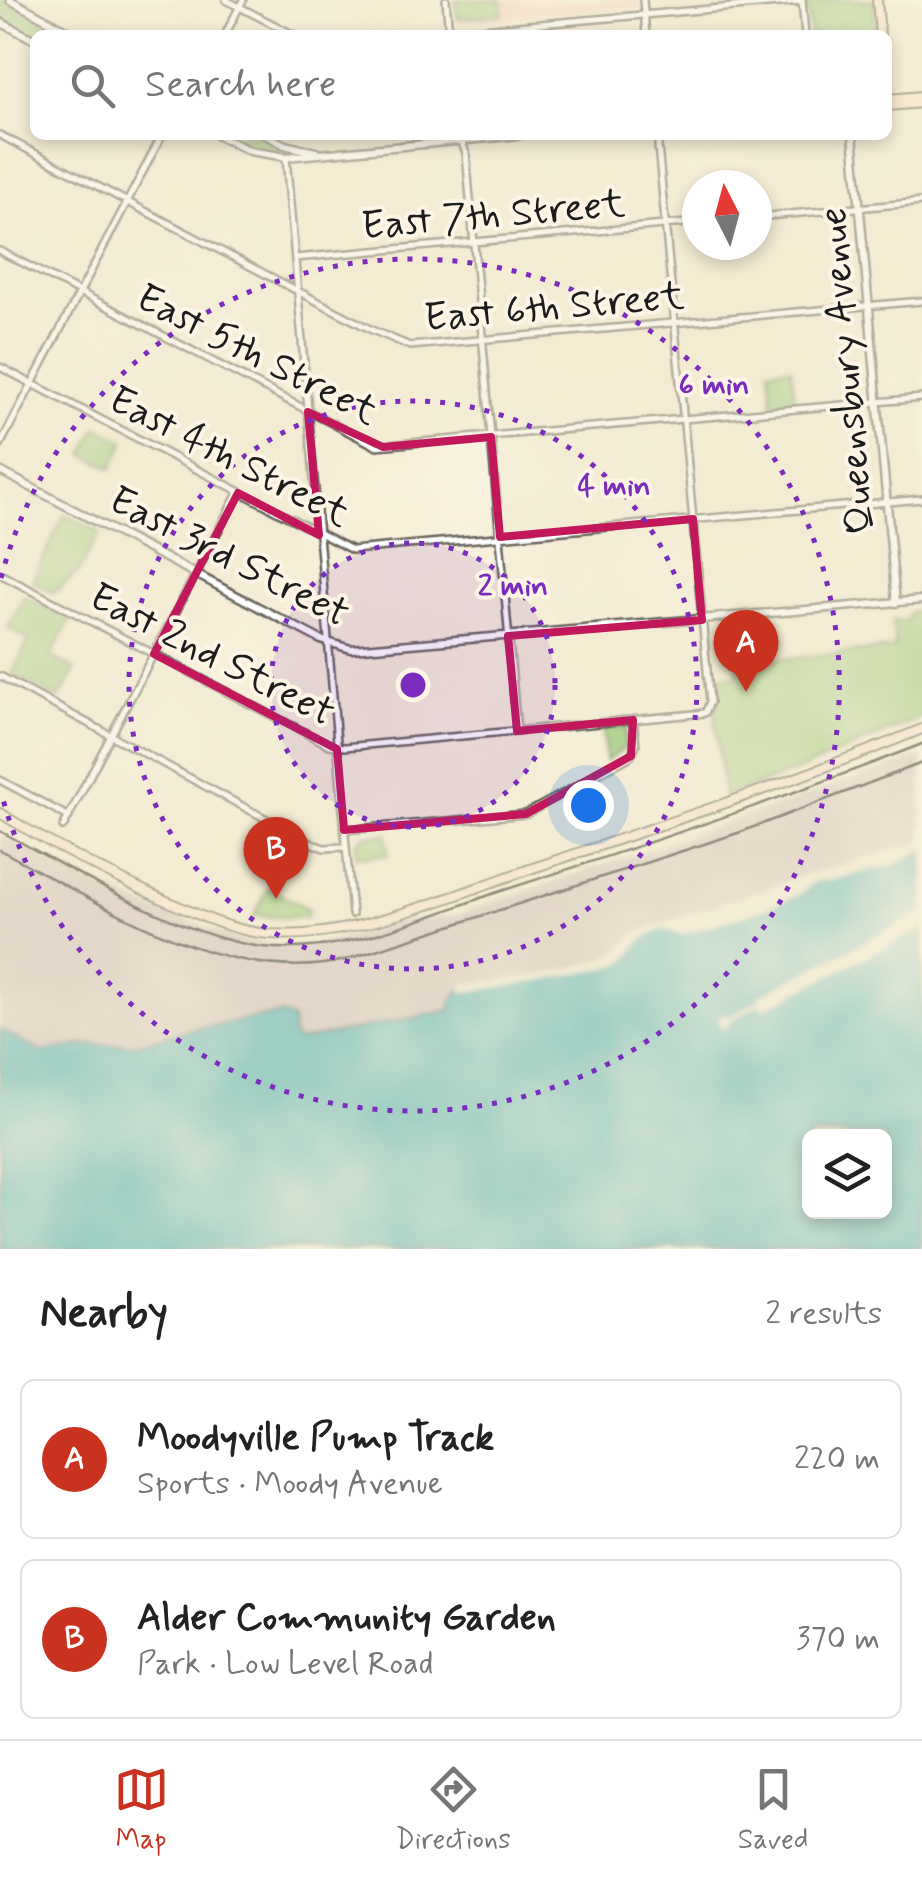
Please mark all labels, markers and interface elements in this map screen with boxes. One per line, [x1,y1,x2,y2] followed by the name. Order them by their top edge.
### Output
[30,30,892,140] search box
[65,58,120,113] icon: search
[145,61,336,110] text: Search here
[682,170,772,260] north arrow
[359,179,627,253] street label: East 7th Street
[808,205,888,536] street label: Queensbury Avenue
[422,271,686,345] street label: East 6th Street
[127,272,386,439] street label: East 5th Street
[678,366,750,405] text: 6 min
[99,375,358,541] street label: East 4th Street
[577,467,651,506] text: 4 min
[100,475,358,641] street label: East 3rd Street
[478,567,548,606] text: 2 min
[80,572,343,740] street label: East 2nd Street
[714,610,778,692] pin: A
[395,667,431,703] centre of rings
[563,780,614,831] your location
[244,816,308,899] pin: B
[802,1129,892,1219] map controls
[802,1129,892,1219] button: layers
[40,1287,168,1342] text: Nearby
[765,1293,882,1335] text: 2 results
[137,1414,494,1463] text: Moodyville Pump Track
[64,1438,85,1480] text: A
[794,1438,880,1480] text: 220 m
[137,1463,443,1505] text: Sports · Moody Avenue
[137,1594,556,1643] text: Alder Community Garden
[64,1618,85,1660] text: B
[796,1618,880,1660] text: 370 m
[137,1643,433,1685] text: Park · Low Level Road
[114,1762,169,1859] tab: Map
[396,1762,511,1859] tab: Directions
[738,1762,808,1859] tab: Saved

